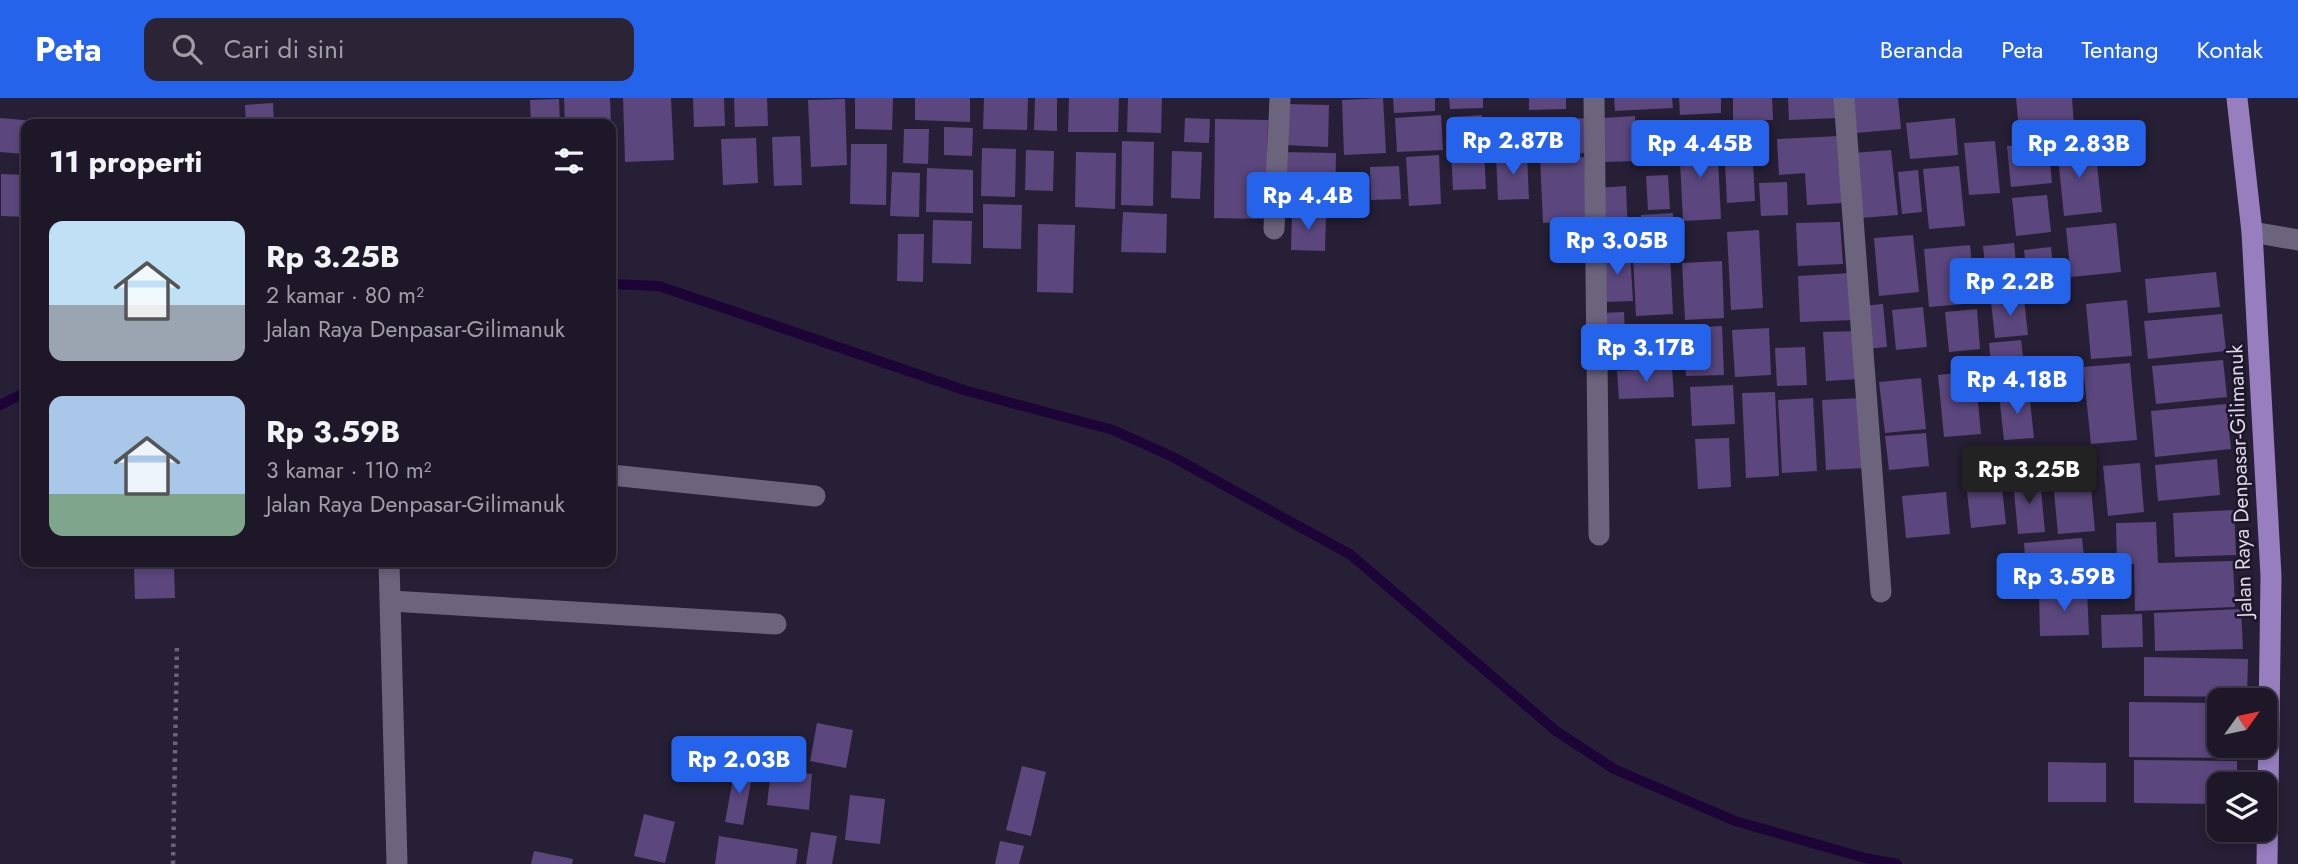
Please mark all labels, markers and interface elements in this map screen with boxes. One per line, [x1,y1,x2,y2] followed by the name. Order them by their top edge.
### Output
[144,18,634,81] search box
[35,26,102,73] text: Peta
[168,30,206,68] icon: search
[224,30,345,68] text: Cari di sini
[1880,32,1963,67] text: Beranda
[2001,32,2043,67] text: Peta
[2081,32,2159,67] text: Tentang
[2197,32,2263,67] text: Kontak
[1441,118,1585,177] pin: Rp 2.87B
[1628,120,1772,180] pin: Rp 4.45B
[2007,120,2151,180] pin: Rp 2.83B
[1462,123,1564,157] text: Rp 2.87B
[1647,126,1753,160] text: Rp 4.45B
[2028,126,2130,160] text: Rp 2.83B
[49,140,202,183] text: 11 properti
[550,142,588,180] icon: filters
[1243,172,1373,232] pin: Rp 4.4B
[1263,178,1353,212] text: Rp 4.4B
[1545,218,1689,277] pin: Rp 3.05B
[1566,223,1668,257] text: Rp 3.05B
[266,235,400,278] text: Rp 3.25B
[105,249,189,333] icon: home
[1945,258,2075,318] pin: Rp 2.2B
[1966,264,2054,298] text: Rp 2.2B
[266,278,424,312] text: 2 kamar · 80 m²
[266,312,565,346] text: Jalan Raya Denpasar-Gilimanuk
[1574,324,1718,384] pin: Rp 3.17B
[1597,330,1695,364] text: Rp 3.17B
[2220,343,2260,621] street label: Jalan Raya Denpasar-Gilimanuk
[1945,356,2089,416] pin: Rp 4.18B
[1967,362,2067,396] text: Rp 4.18B
[266,410,400,453] text: Rp 3.59B
[105,424,189,508] icon: home
[1957,446,2101,506] pin: Rp 3.25B
[1978,452,2080,486] text: Rp 3.25B
[266,453,432,487] text: 3 kamar · 110 m²
[266,487,565,521] text: Jalan Raya Denpasar-Gilimanuk
[1992,554,2136,613] pin: Rp 3.59B
[2013,559,2115,593] text: Rp 3.59B
[2207,688,2277,758] north arrow
[2207,688,2277,842] map controls
[667,736,811,796] pin: Rp 2.03B
[687,742,791,776] text: Rp 2.03B
[2207,772,2277,842] button: layers

